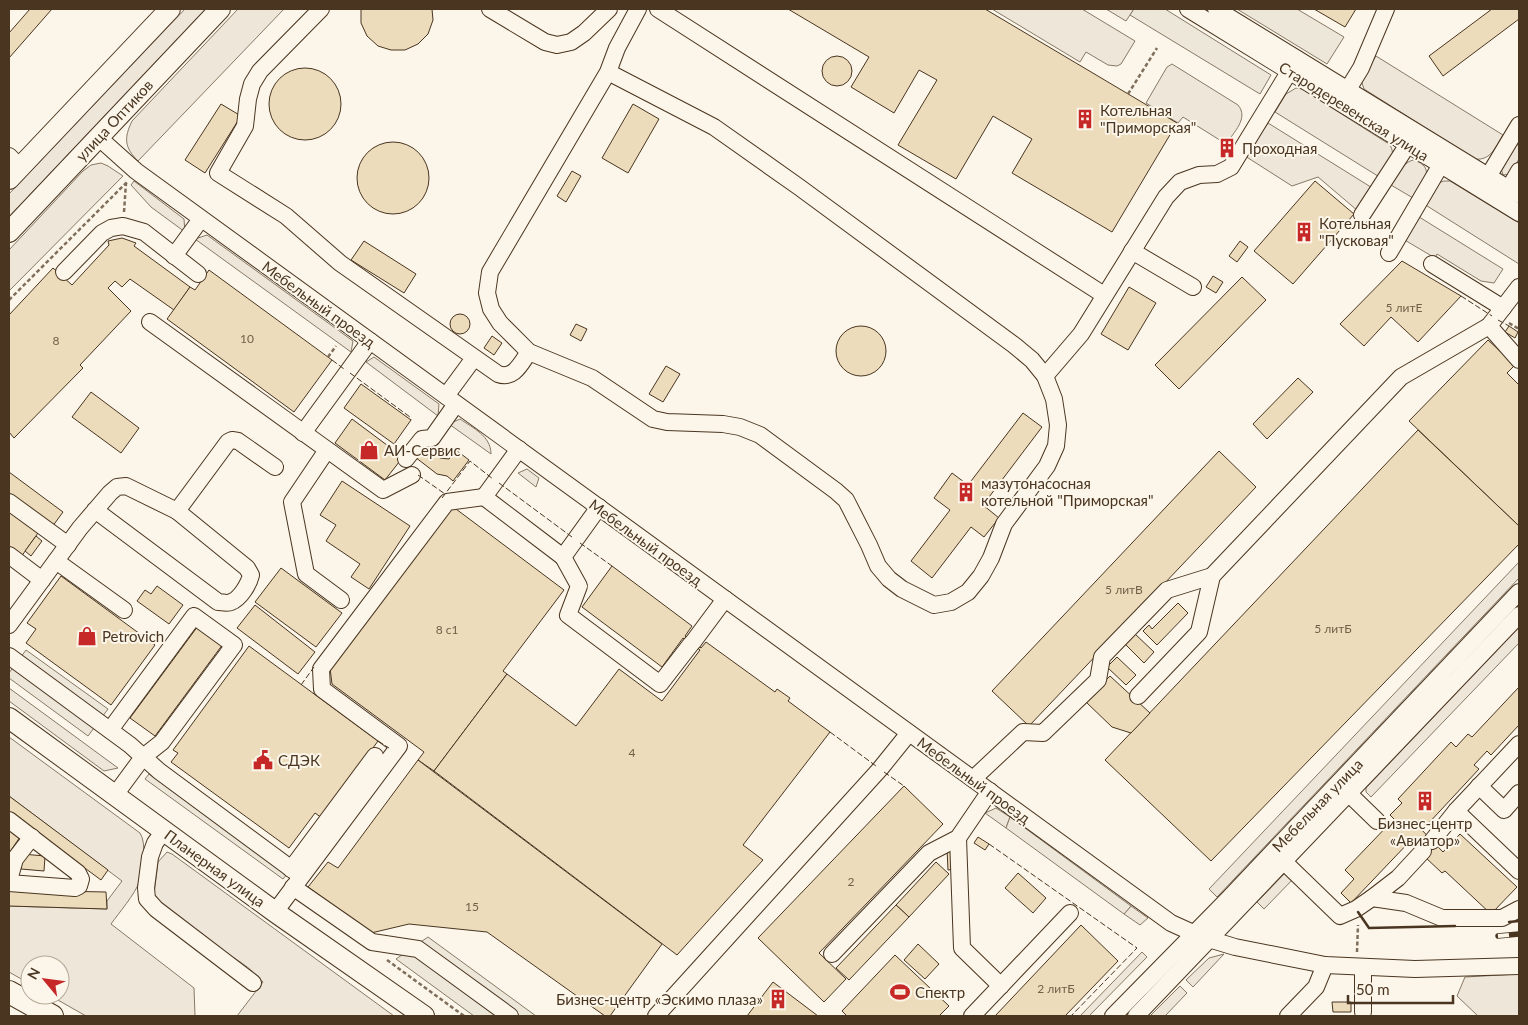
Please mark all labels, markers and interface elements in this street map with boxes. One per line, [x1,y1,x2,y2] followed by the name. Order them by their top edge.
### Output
[1276,58,1432,164] street label: Стародеревенская улица
[72,76,156,164] street label: улица Оптиков
[1100,101,1196,136] place label: Котельная "Приморская"
[1074,108,1096,130] building icon: Котельная "Приморская"
[1216,137,1238,159] building icon: Проходная
[1242,139,1317,157] place label: Проходная
[1319,214,1394,249] place label: Котельная "Пусковая"
[1293,221,1315,243] building icon: Котельная "Пусковая"
[259,257,379,351] street label: Мебельный проезд
[1386,300,1423,315] house number: 5 литЕ
[240,331,254,346] house number: 10
[53,333,60,348] house number: 8
[358,439,380,461] shop icon: АИ-Сервис
[384,441,461,459] place label: АИ-Сервис
[981,474,1154,509] place label: мазутонасосная котельной "Приморская"
[955,481,977,503] building icon: мазутонасосная котельной "Приморская"
[586,495,706,589] street label: Мебельный проезд
[1105,582,1143,597] house number: 5 литВ
[1314,621,1352,636] house number: 5 литБ
[436,622,458,637] house number: 8 с1
[76,625,98,647] shop icon: Petrovich
[102,627,164,645] place label: Petrovich
[914,733,1034,827] street label: Мебельный проезд
[629,745,636,760] house number: 4
[252,749,274,771] public building icon: СДЭК
[278,751,320,769] place label: СДЭК
[1268,755,1366,855] street label: Мебельная улица
[1414,790,1436,812] building icon: Бизнес-центр «Авиатор»
[1378,814,1472,849] place label: Бизнес-центр «Авиатор»
[161,825,269,911] street label: Планерная улица
[848,874,855,889] house number: 2
[465,899,479,914] house number: 15
[20,955,70,1005] north arrow
[23,965,43,982] text: N
[1348,972,1453,1004] scale bar
[1356,980,1390,998] text: 50 m
[889,981,911,1003] sports icon: Спектр
[1037,981,1075,996] house number: 2 литБ
[915,983,965,1001] place label: Спектр
[767,988,789,1010] building icon: Бизнес-центр «Эскимо плаза»
[556,990,763,1008] place label: Бизнес-центр «Эскимо плаза»

